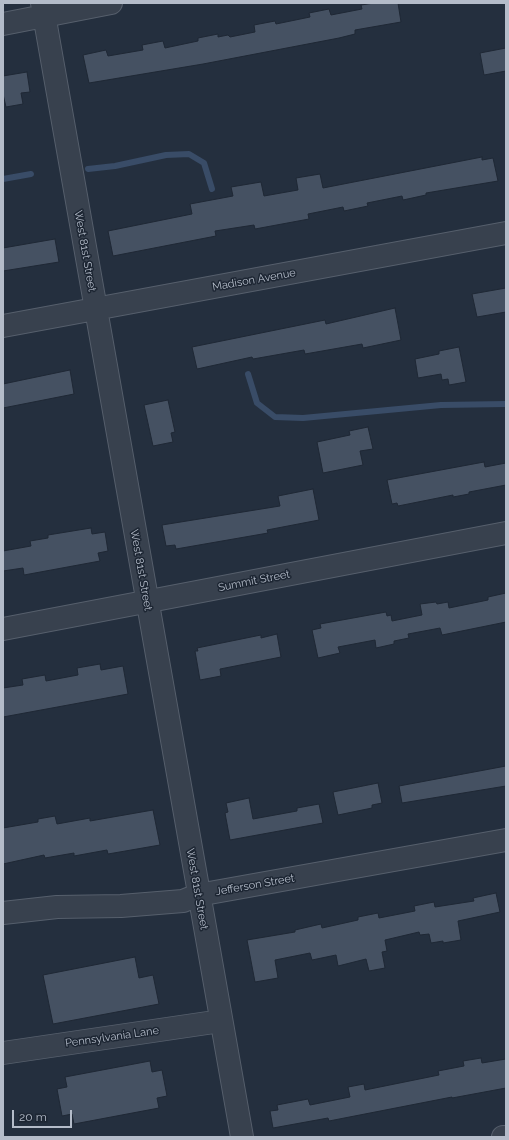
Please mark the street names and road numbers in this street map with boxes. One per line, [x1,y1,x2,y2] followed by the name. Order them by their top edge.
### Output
[71,209,99,293] street label: West 81st Street
[211,266,297,294] street label: Madison Avenue
[127,528,155,612] street label: West 81st Street
[217,568,291,594] street label: Summit Street
[183,847,211,931] street label: West 81st Street
[215,872,295,898] street label: Jefferson Street
[64,1024,160,1050] street label: Pennsylvania Lane

